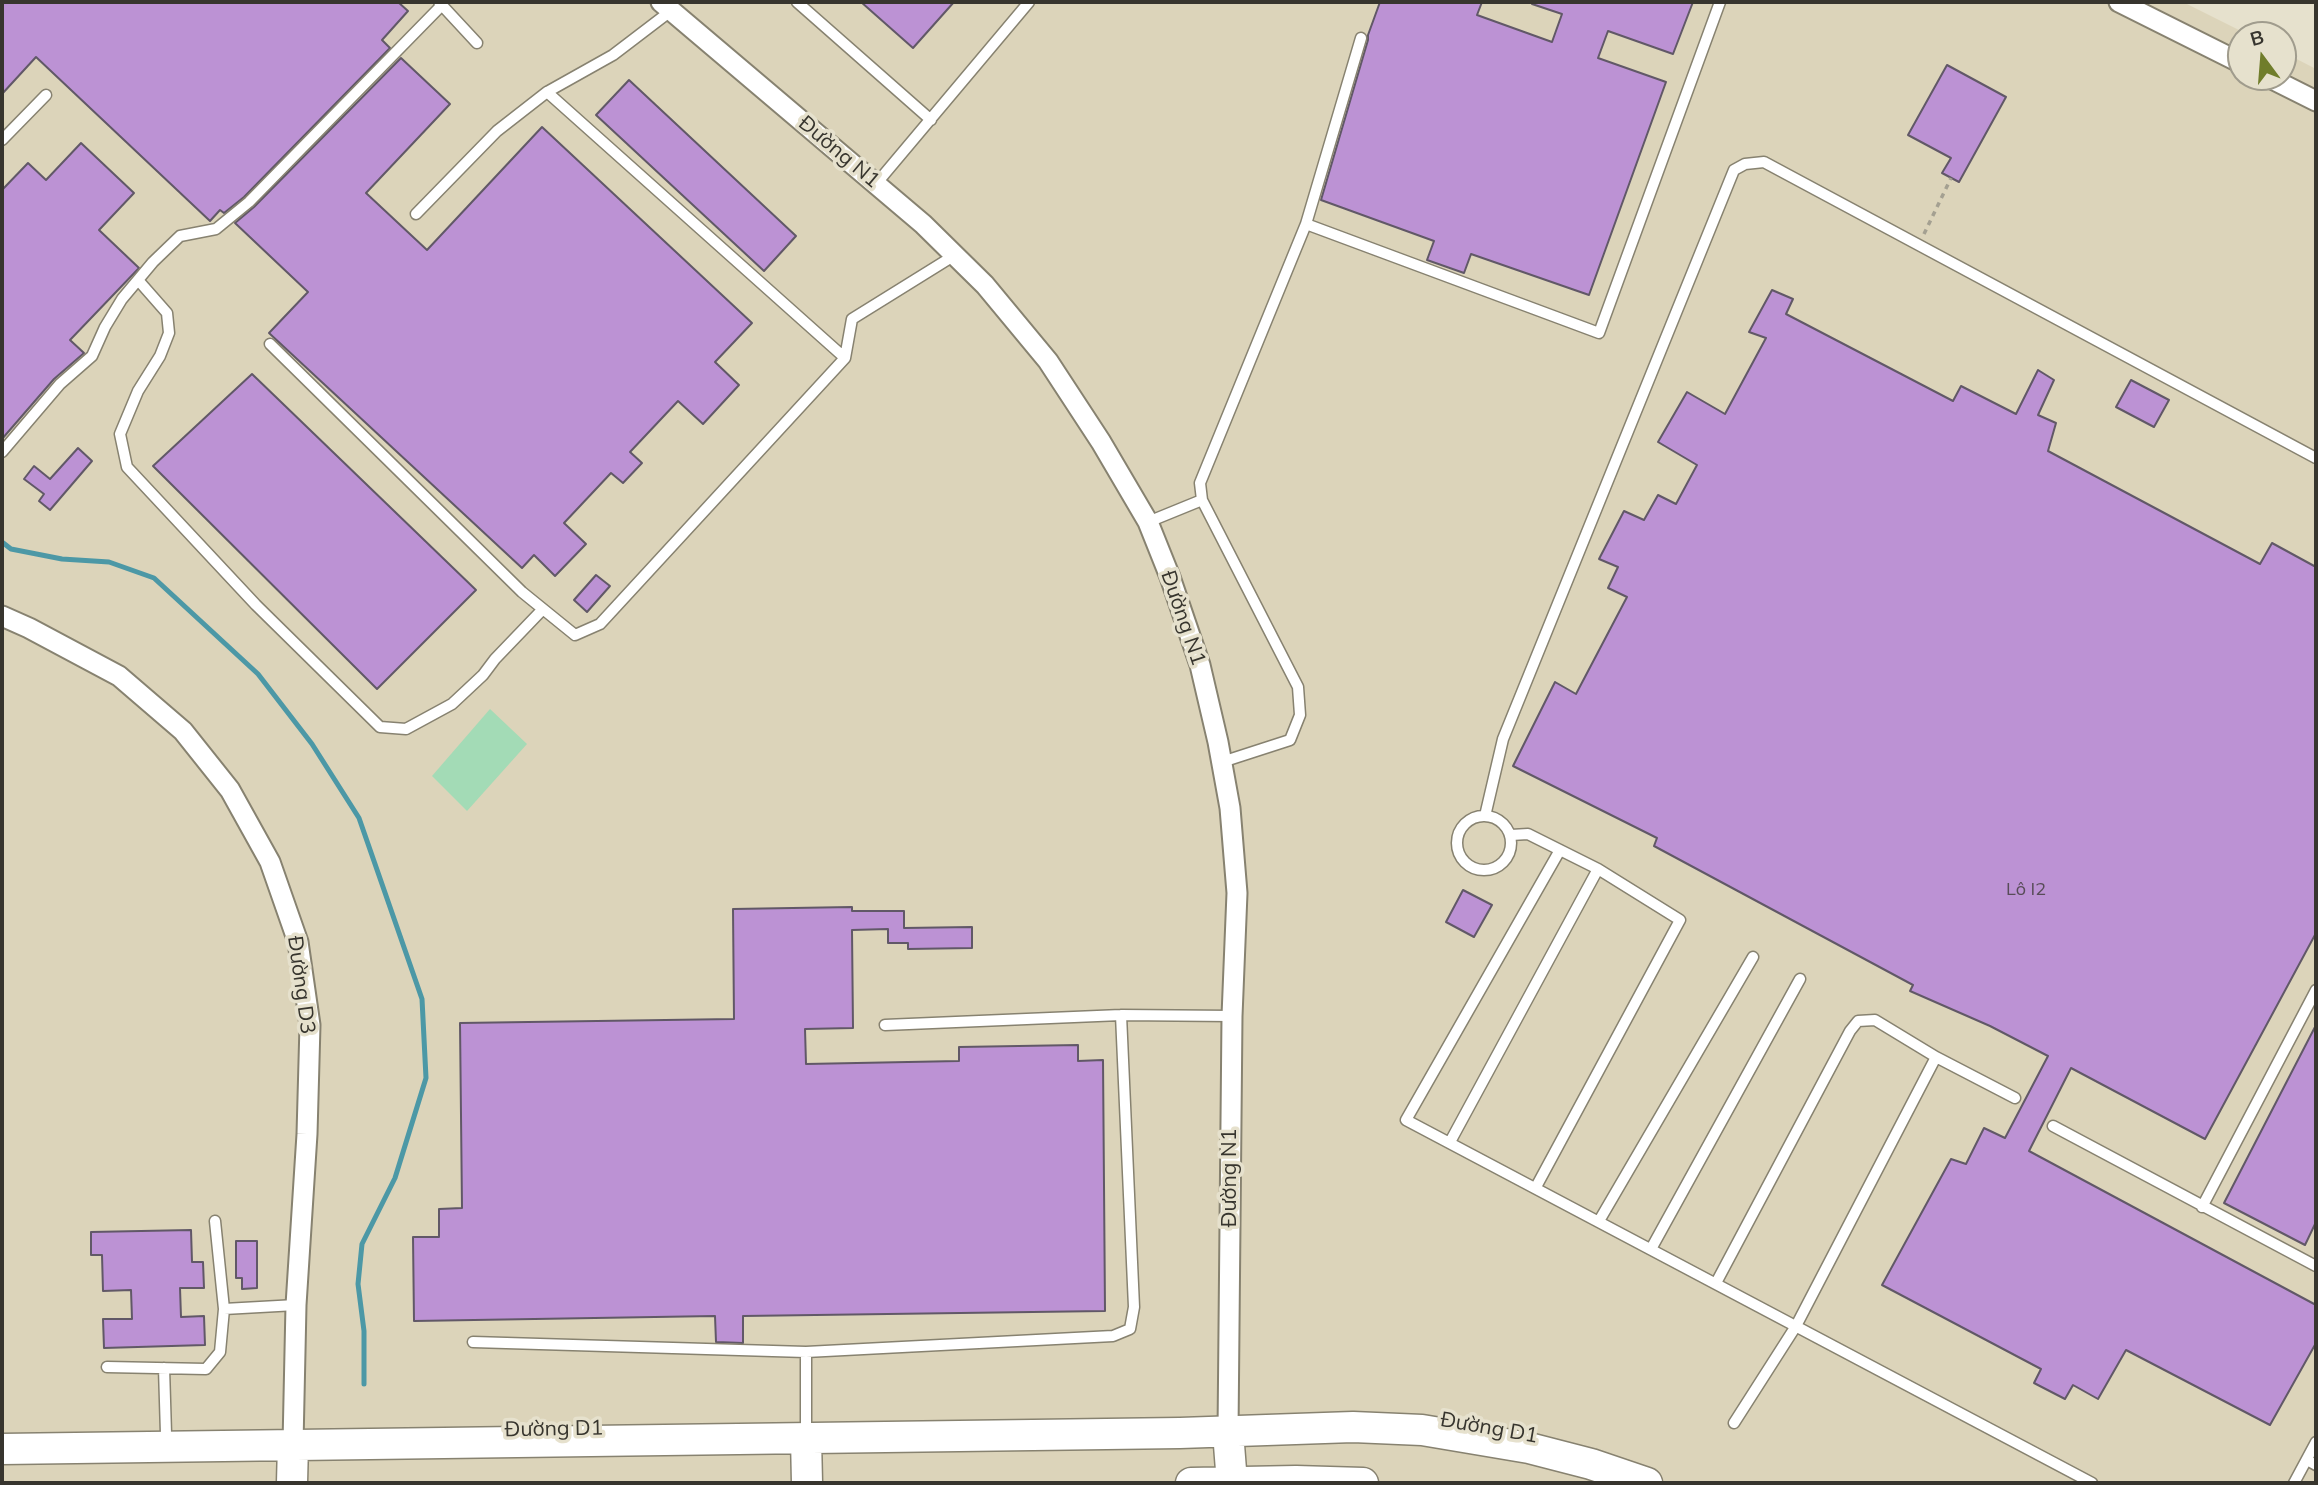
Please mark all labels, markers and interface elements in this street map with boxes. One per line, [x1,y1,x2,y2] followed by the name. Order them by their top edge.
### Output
[2227,21,2297,91] north arrow
[2247,24,2266,51] text: B
[793,111,885,193] street label: Đường N1
[1155,567,1211,669] street label: Đường N1
[2006,879,2046,901] house number: Lô I2
[282,934,320,1036] street label: Đường D3
[1217,1129,1243,1227] street label: Đường N1
[1438,1407,1540,1449] street label: Đường D1
[505,1416,603,1442] street label: Đường D1

